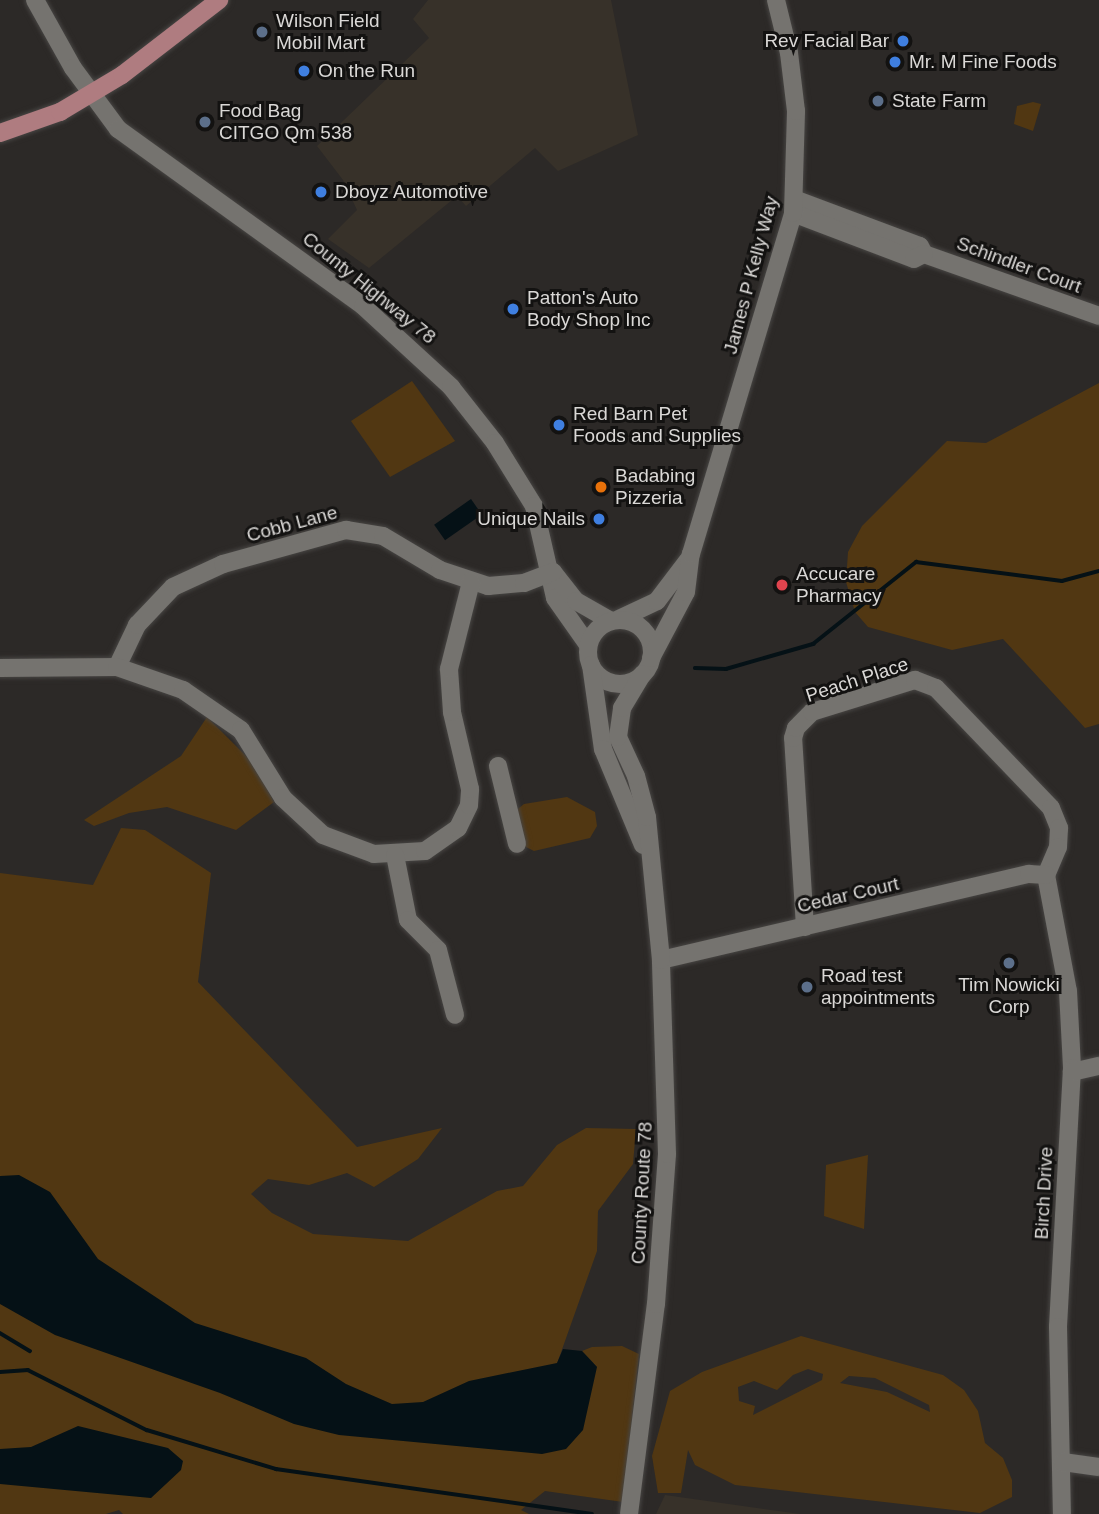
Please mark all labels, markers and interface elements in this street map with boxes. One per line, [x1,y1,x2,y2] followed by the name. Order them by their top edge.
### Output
[276,10,379,54] place label: Wilson Field Mobil Mart
[254,24,270,40] marker: Wilson Field Mobil Mart
[764,30,889,52] place label: Rev Facial Bar
[895,33,911,49] marker: Rev Facial Bar
[909,51,1057,73] place label: Mr. M Fine Foods
[887,54,903,70] marker: Mr. M Fine Foods
[318,60,415,82] place label: On the Run
[296,63,312,79] marker: On the Run
[892,90,986,112] place label: State Farm
[870,93,886,109] marker: State Farm
[219,100,352,144] place label: Food Bag CITGO Qm 538
[197,114,213,130] marker: Food Bag CITGO Qm 538
[335,181,489,203] place label: Dboyz Automotive
[313,184,329,200] marker: Dboyz Automotive
[719,193,783,357] street label: James P Kelly Way
[298,227,440,349] street label: County Highway 78
[954,232,1084,298] street label: Schindler Court
[527,287,651,331] place label: Patton's Auto Body Shop Inc
[505,301,521,317] marker: Patton's Auto Body Shop Inc
[573,403,741,447] place label: Red Barn Pet Foods and Supplies
[551,417,567,433] marker: Red Barn Pet Foods and Supplies
[615,465,695,509] place label: Badabing Pizzeria
[593,479,609,495] marker: Badabing Pizzeria
[244,501,340,547] street label: Cobb Lane
[477,508,585,530] place label: Unique Nails
[591,511,607,527] marker: Unique Nails
[796,563,882,607] place label: Accucare Pharmacy
[774,577,790,593] marker: Accucare Pharmacy
[803,653,911,707] street label: Peach Place
[795,872,901,918] street label: Cedar Court
[1001,955,1017,971] marker: Tim Nowicki Corp
[821,965,935,1009] place label: Road test appointments
[958,974,1060,1018] place label: Tim Nowicki Corp
[799,979,815,995] marker: Road test appointments
[627,1121,657,1265] street label: County Route 78
[1030,1146,1058,1240] street label: Birch Drive

